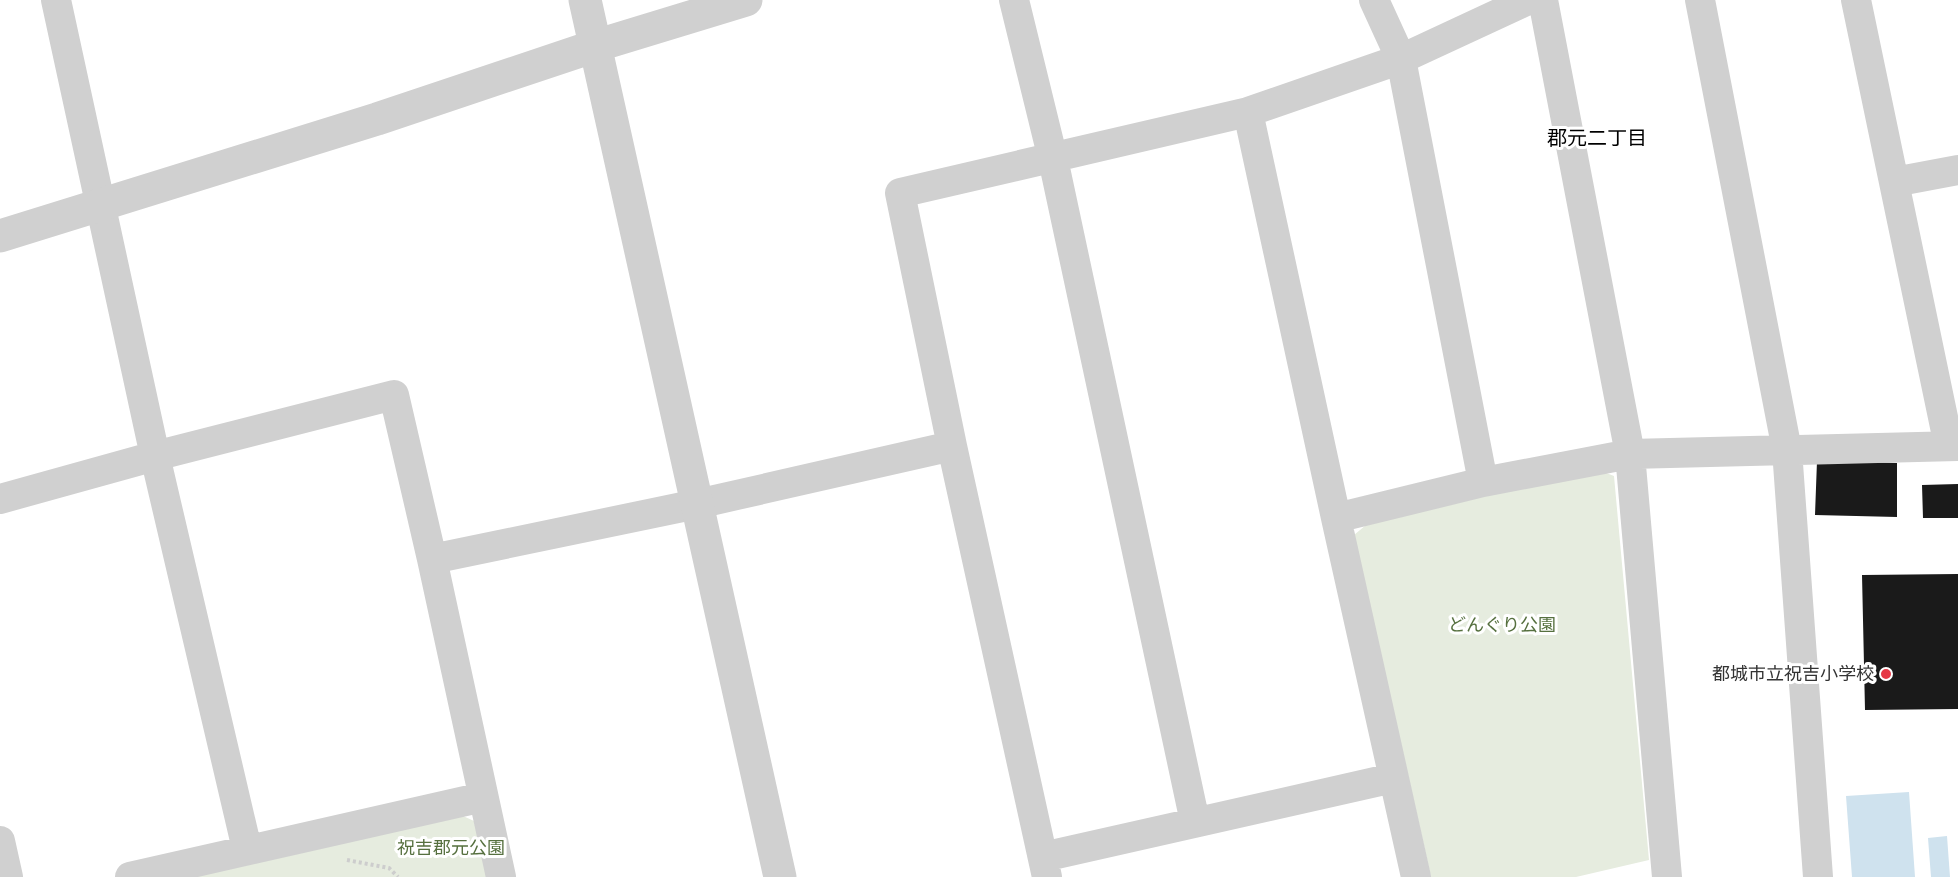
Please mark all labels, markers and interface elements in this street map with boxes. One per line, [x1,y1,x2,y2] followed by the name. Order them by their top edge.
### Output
[1547,124,1647,151] district label: 郡元二丁目
[1448,613,1556,636] park label: どんぐり公園
[1712,662,1874,685] place label: 都城市立祝吉小学校
[1879,667,1893,681] marker: 都城市立祝吉小学校
[397,836,505,859] park label: 祝吉郡元公園

